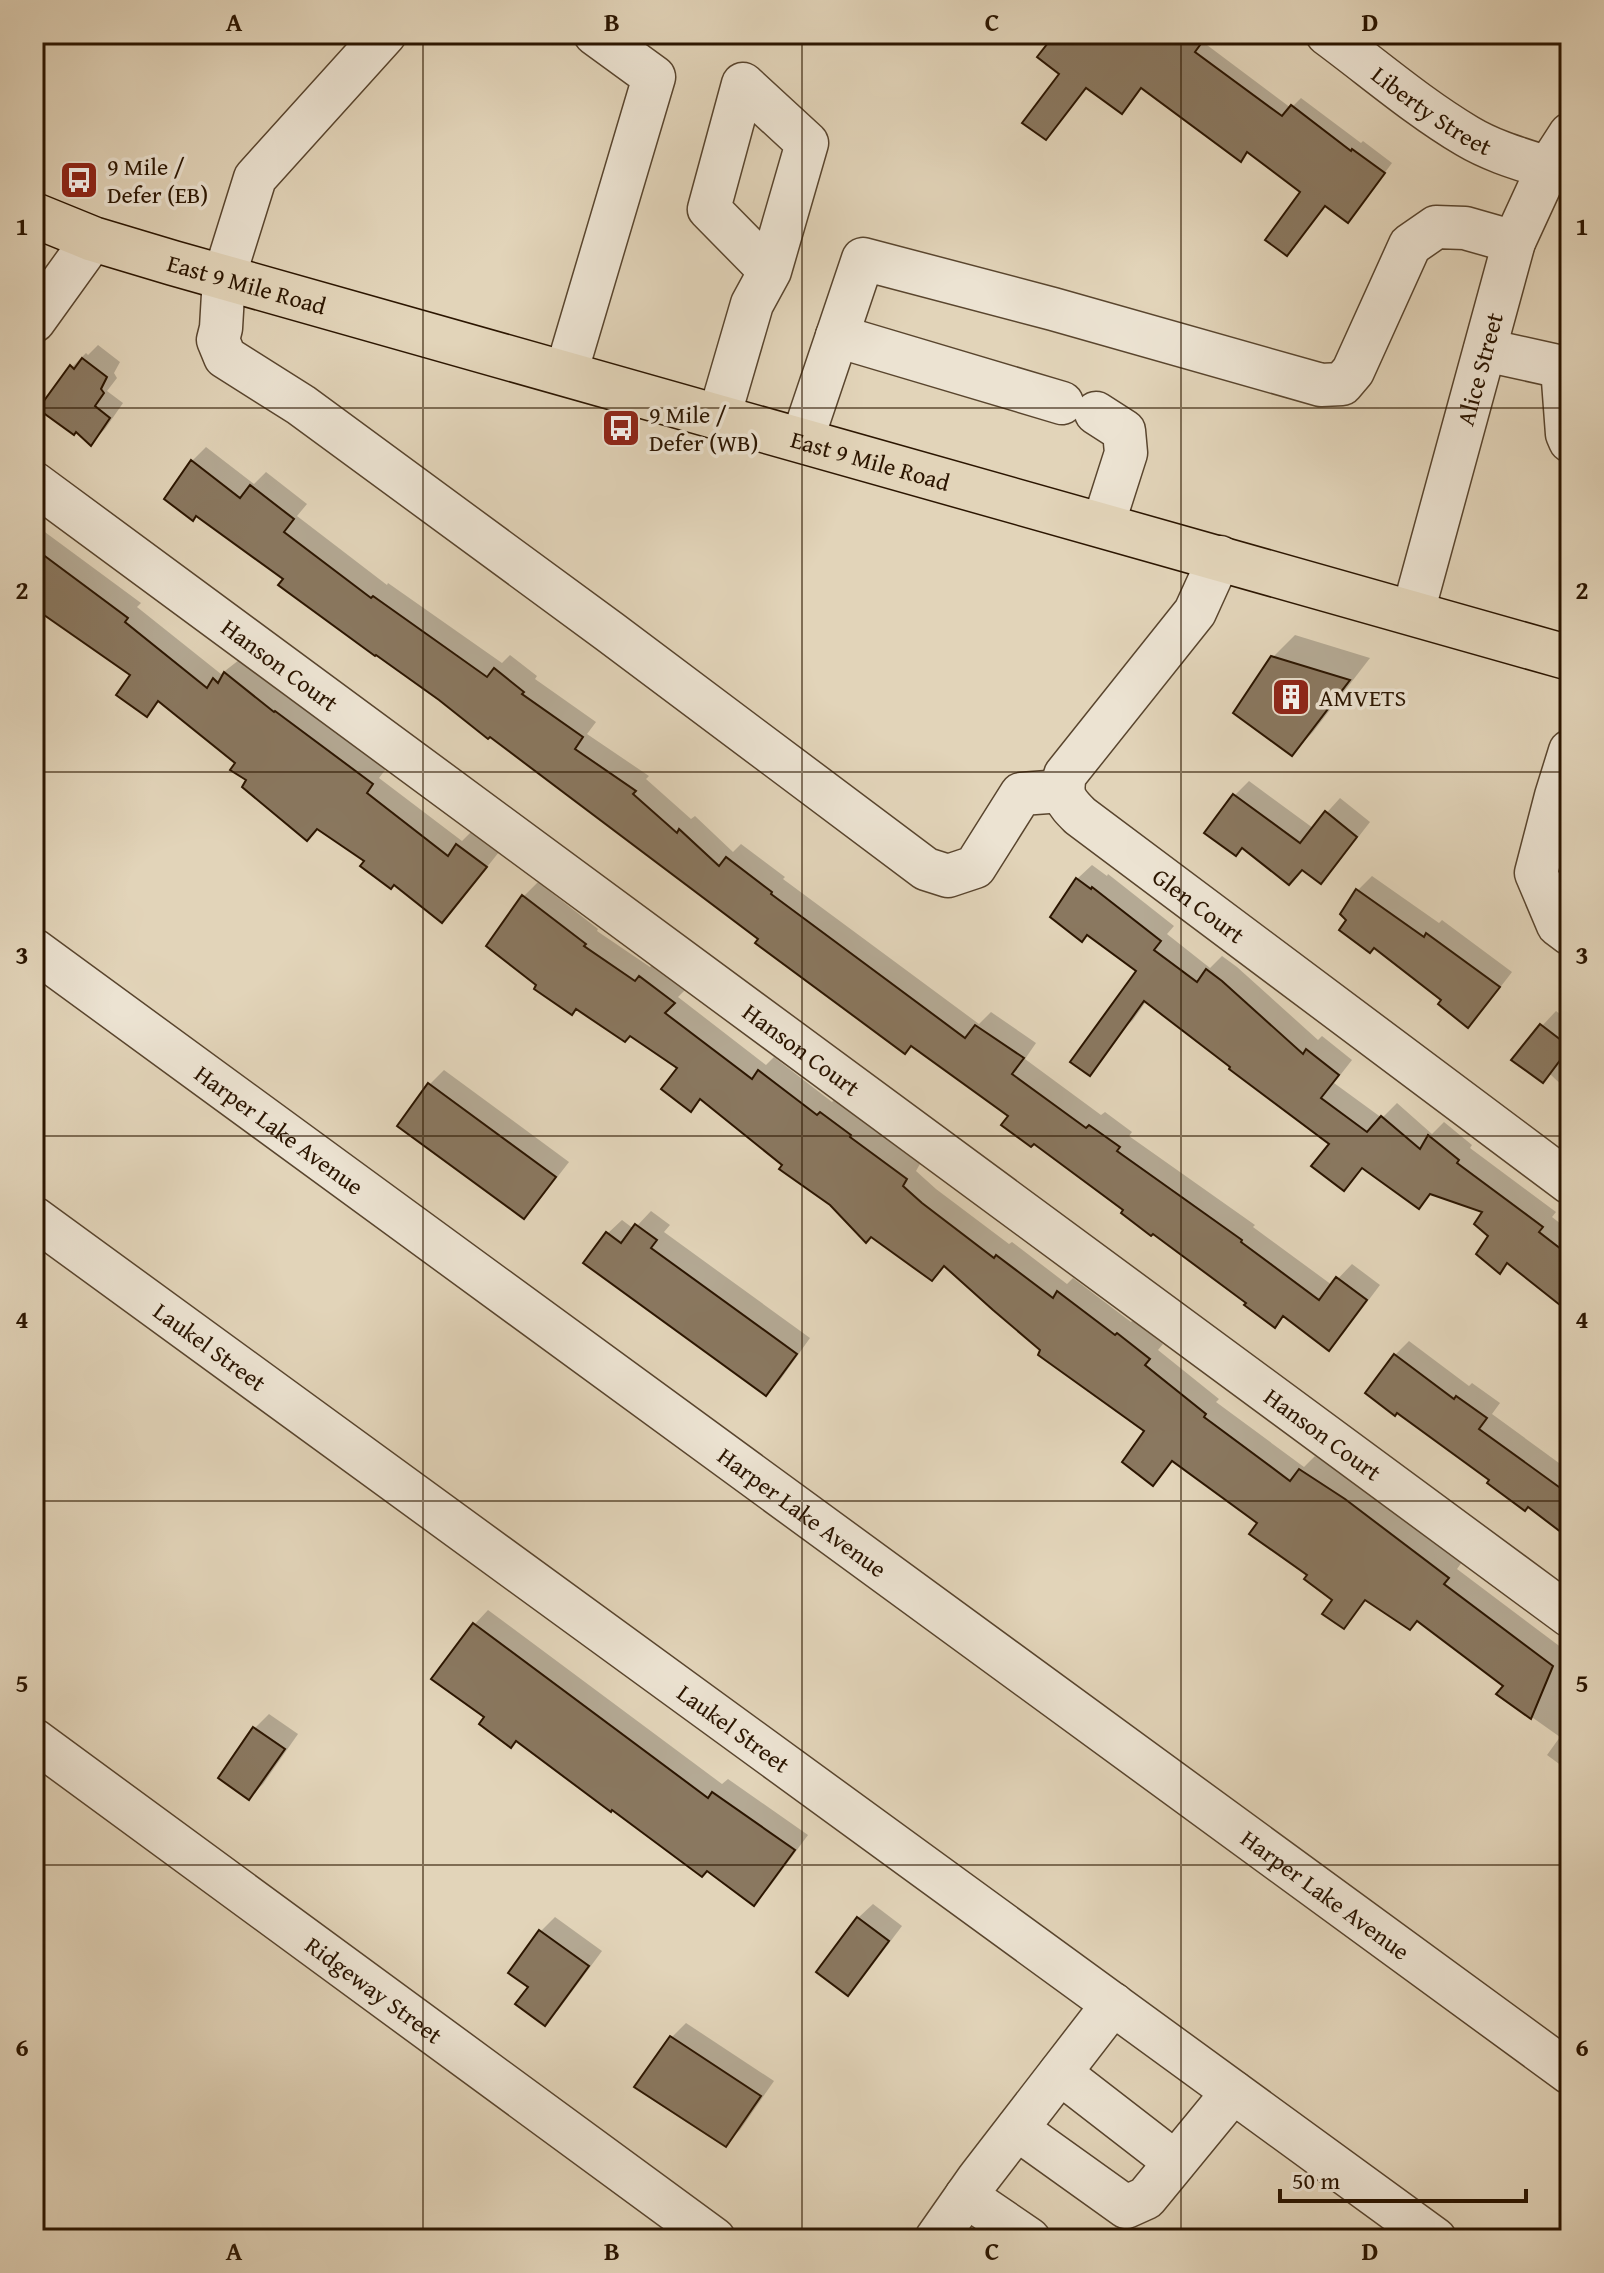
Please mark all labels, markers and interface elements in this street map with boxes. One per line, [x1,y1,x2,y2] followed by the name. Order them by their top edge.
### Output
[226,2,243,41] text: A
[604,2,620,41] text: B
[985,2,999,41] text: C
[1362,2,1378,41] text: D
[1364,57,1498,164] street label: Liberty Street
[107,149,208,212] place label: 9 Mile / Defer (EB)
[58,159,100,201] bus stop icon: 9 Mile / Defer (EB)
[15,206,29,245] text: 1
[1575,206,1589,245] text: 1
[163,245,331,323] street label: East 9 Mile Road
[1447,308,1512,429] street label: Alice Street
[649,397,758,460] place label: 9 Mile / Defer (WB)
[600,407,642,449] bus stop icon: 9 Mile / Defer (WB)
[787,421,954,499] street label: East 9 Mile Road
[15,570,29,609] text: 2
[1575,570,1589,609] text: 2
[214,610,347,720] street label: Hanson Court
[1270,676,1312,718] building icon: AMVETS
[1319,680,1406,715] place label: AMVETS
[1145,859,1253,952] street label: Glen Court
[15,935,29,974] text: 3
[1575,935,1589,974] text: 3
[736,994,868,1105] street label: Hanson Court
[188,1056,371,1203] street label: Harper Lake Avenue
[147,1293,274,1400] street label: Laukel Street
[15,1299,29,1338] text: 4
[1575,1299,1589,1338] text: 4
[1257,1379,1390,1489] street label: Hanson Court
[711,1438,894,1586] street label: Harper Lake Avenue
[15,1663,29,1702] text: 5
[1575,1663,1589,1702] text: 5
[670,1675,798,1781] street label: Laukel Street
[1234,1821,1417,1968] street label: Harper Lake Avenue
[298,1927,451,2052] street label: Ridgeway Street
[15,2027,29,2066] text: 6
[1575,2027,1589,2066] text: 6
[1280,2153,1526,2203] scale bar
[1292,2163,1340,2198] text: 50 m
[226,2231,243,2270] text: A
[604,2231,620,2270] text: B
[985,2231,999,2270] text: C
[1362,2231,1378,2270] text: D

